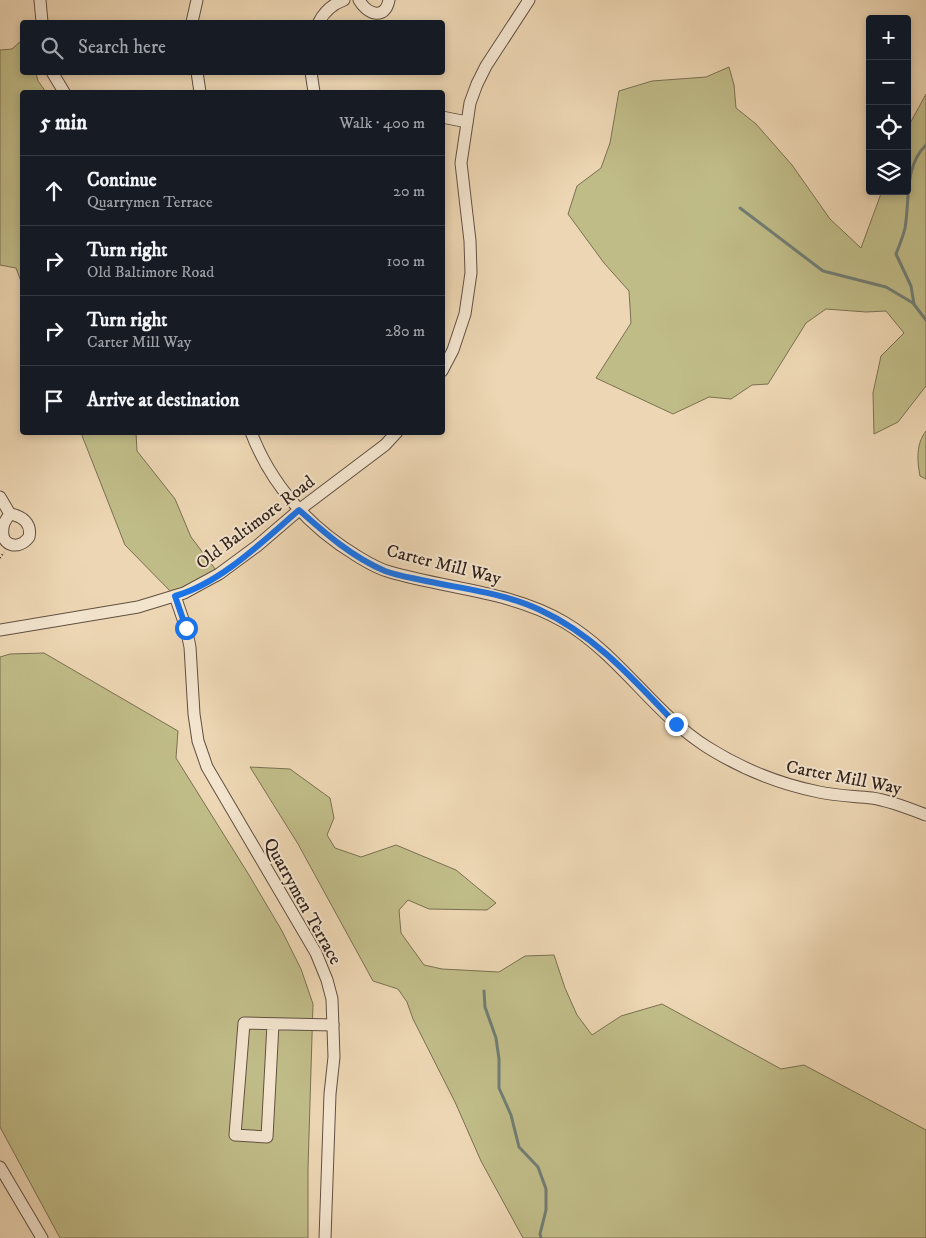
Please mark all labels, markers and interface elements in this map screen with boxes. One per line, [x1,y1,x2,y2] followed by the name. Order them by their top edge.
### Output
[866,15,911,195] map controls
[866,15,911,60] button: +
[20,20,445,75] search box
[38,34,66,62] icon: search
[78,36,166,59] text: Search here
[866,60,911,105] button: −
[866,105,911,150] button: locate
[40,110,87,136] text: 5 min
[339,113,425,133] text: Walk · 400 m
[866,150,911,195] button: layers
[87,169,157,192] text: Continue
[40,177,68,205] icon: ahead
[393,181,425,201] text: 20 m
[87,192,213,212] text: Quarrymen Terrace
[87,239,167,262] text: Turn right
[40,247,68,275] icon: right
[387,251,425,271] text: 100 m
[87,262,214,282] text: Old Baltimore Road
[87,309,167,332] text: Turn right
[40,317,68,345] icon: right
[385,321,425,341] text: 280 m
[87,332,191,352] text: Carter Mill Way
[40,387,68,415] icon: arrive
[87,389,239,412] text: Arrive at destination
[192,471,319,575] street label: Old Baltimore Road
[384,540,504,590] street label: Carter Mill Way
[175,617,198,640] route start
[665,713,688,736] route end
[784,756,904,800] street label: Carter Mill Way
[258,834,346,969] street label: Quarrymen Terrace

